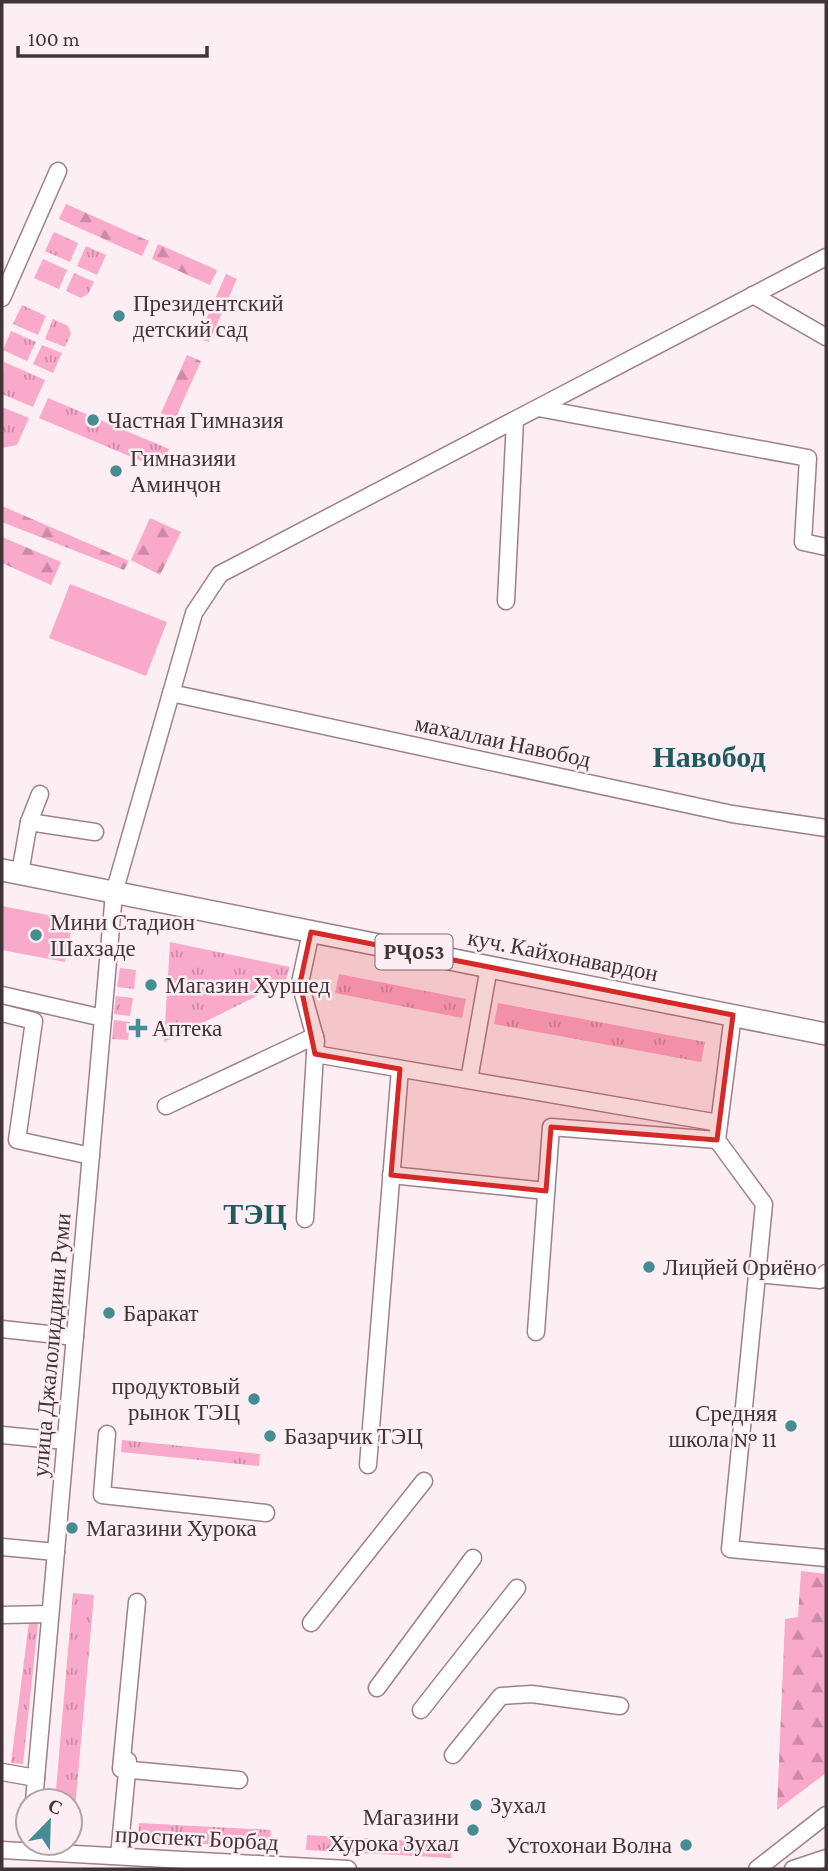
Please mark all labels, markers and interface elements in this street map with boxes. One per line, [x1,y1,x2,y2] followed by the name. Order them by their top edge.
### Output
[18,14,206,58] scale bar
[28,27,80,51] text: 100 m
[133,290,284,342] place label: Президентский детский сад
[111,308,127,324] marker: Президентский детский сад
[107,407,284,433] place label: Частная Гимназия
[85,412,101,428] marker: Частная Гимназия
[130,445,236,497] place label: Гимназияи Аминҷон
[108,463,124,479] marker: Гимназияи Аминҷон
[413,710,594,772] street label: махаллаи Навобод
[652,740,766,773] district label: Навобод
[50,909,195,961] place label: Мини Стадион Шахзаде
[466,924,660,986] street label: куч. Кайхонавардон
[28,927,44,943] marker: Мини Стадион Шахзаде
[376,934,452,970] road number: РҶ053
[165,972,331,998] place label: Магазин Хуршед
[143,977,159,993] marker: Магазин Хуршед
[152,1015,222,1041] place label: Аптека
[130,1020,146,1036] marker: Аптека
[223,1197,287,1230] district label: ТЭЦ
[26,1212,76,1478] street label: улица Джалолиддини Руми
[663,1254,817,1280] place label: Лицйей Ориёно
[641,1259,657,1275] marker: Лицйей Ориёно
[123,1300,199,1326] place label: Баракат
[101,1305,117,1321] marker: Баракат
[111,1373,240,1425] place label: продуктовый рынок ТЭЦ
[246,1391,262,1407] marker: продуктовый рынок ТЭЦ
[668,1400,777,1452] place label: Средняя школа № 11
[783,1418,799,1434] marker: Средняя школа № 11
[284,1423,423,1449] place label: Базарчик ТЭЦ
[262,1428,278,1444] marker: Базарчик ТЭЦ
[86,1515,257,1541] place label: Магазини Хурока
[64,1520,80,1536] marker: Магазини Хурока
[14,1787,84,1857] north arrow
[490,1792,546,1818] place label: Зухал
[45,1794,66,1819] text: С
[468,1797,484,1813] marker: Зухал
[328,1804,459,1856] place label: Магазини Хурока Зухал
[115,1821,280,1855] street label: проспект Борбад
[465,1822,481,1838] marker: Магазини Хурока Зухал
[506,1832,672,1858] place label: Устохонаи Волна
[678,1837,694,1853] marker: Устохонаи Волна

